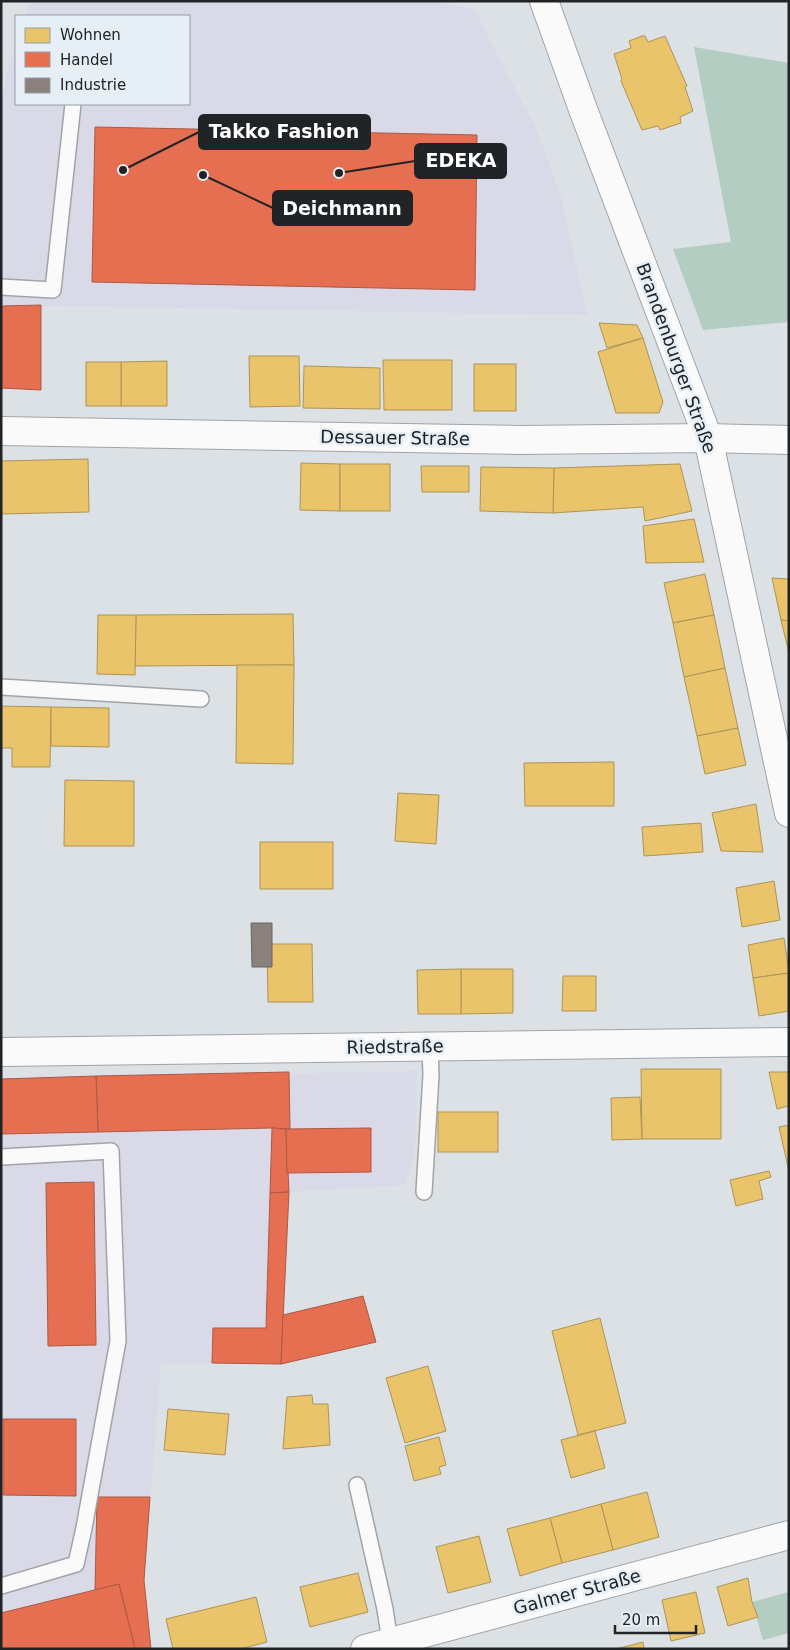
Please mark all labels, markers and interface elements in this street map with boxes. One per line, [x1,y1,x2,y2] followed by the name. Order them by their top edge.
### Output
[15,15,190,105] legend
[60,26,121,44] text: Wohnen
[60,51,113,69] text: Handel
[60,76,126,94] text: Industrie
[199,115,370,149] callout: Takko Fashion
[209,120,359,142] text: Takko Fashion
[415,144,506,178] callout: EDEKA
[425,149,497,171] text: EDEKA
[273,191,412,225] callout: Deichmann
[282,197,402,219] text: Deichmann
[632,260,721,456] street label: Brandenburger Straße
[320,426,470,449] street label: Dessauer Straße
[346,1035,444,1058] street label: Riedstraße
[511,1564,643,1619] street label: Galmer Straße
[615,1602,696,1634] scale bar
[622,1611,660,1629] text: 20 m

